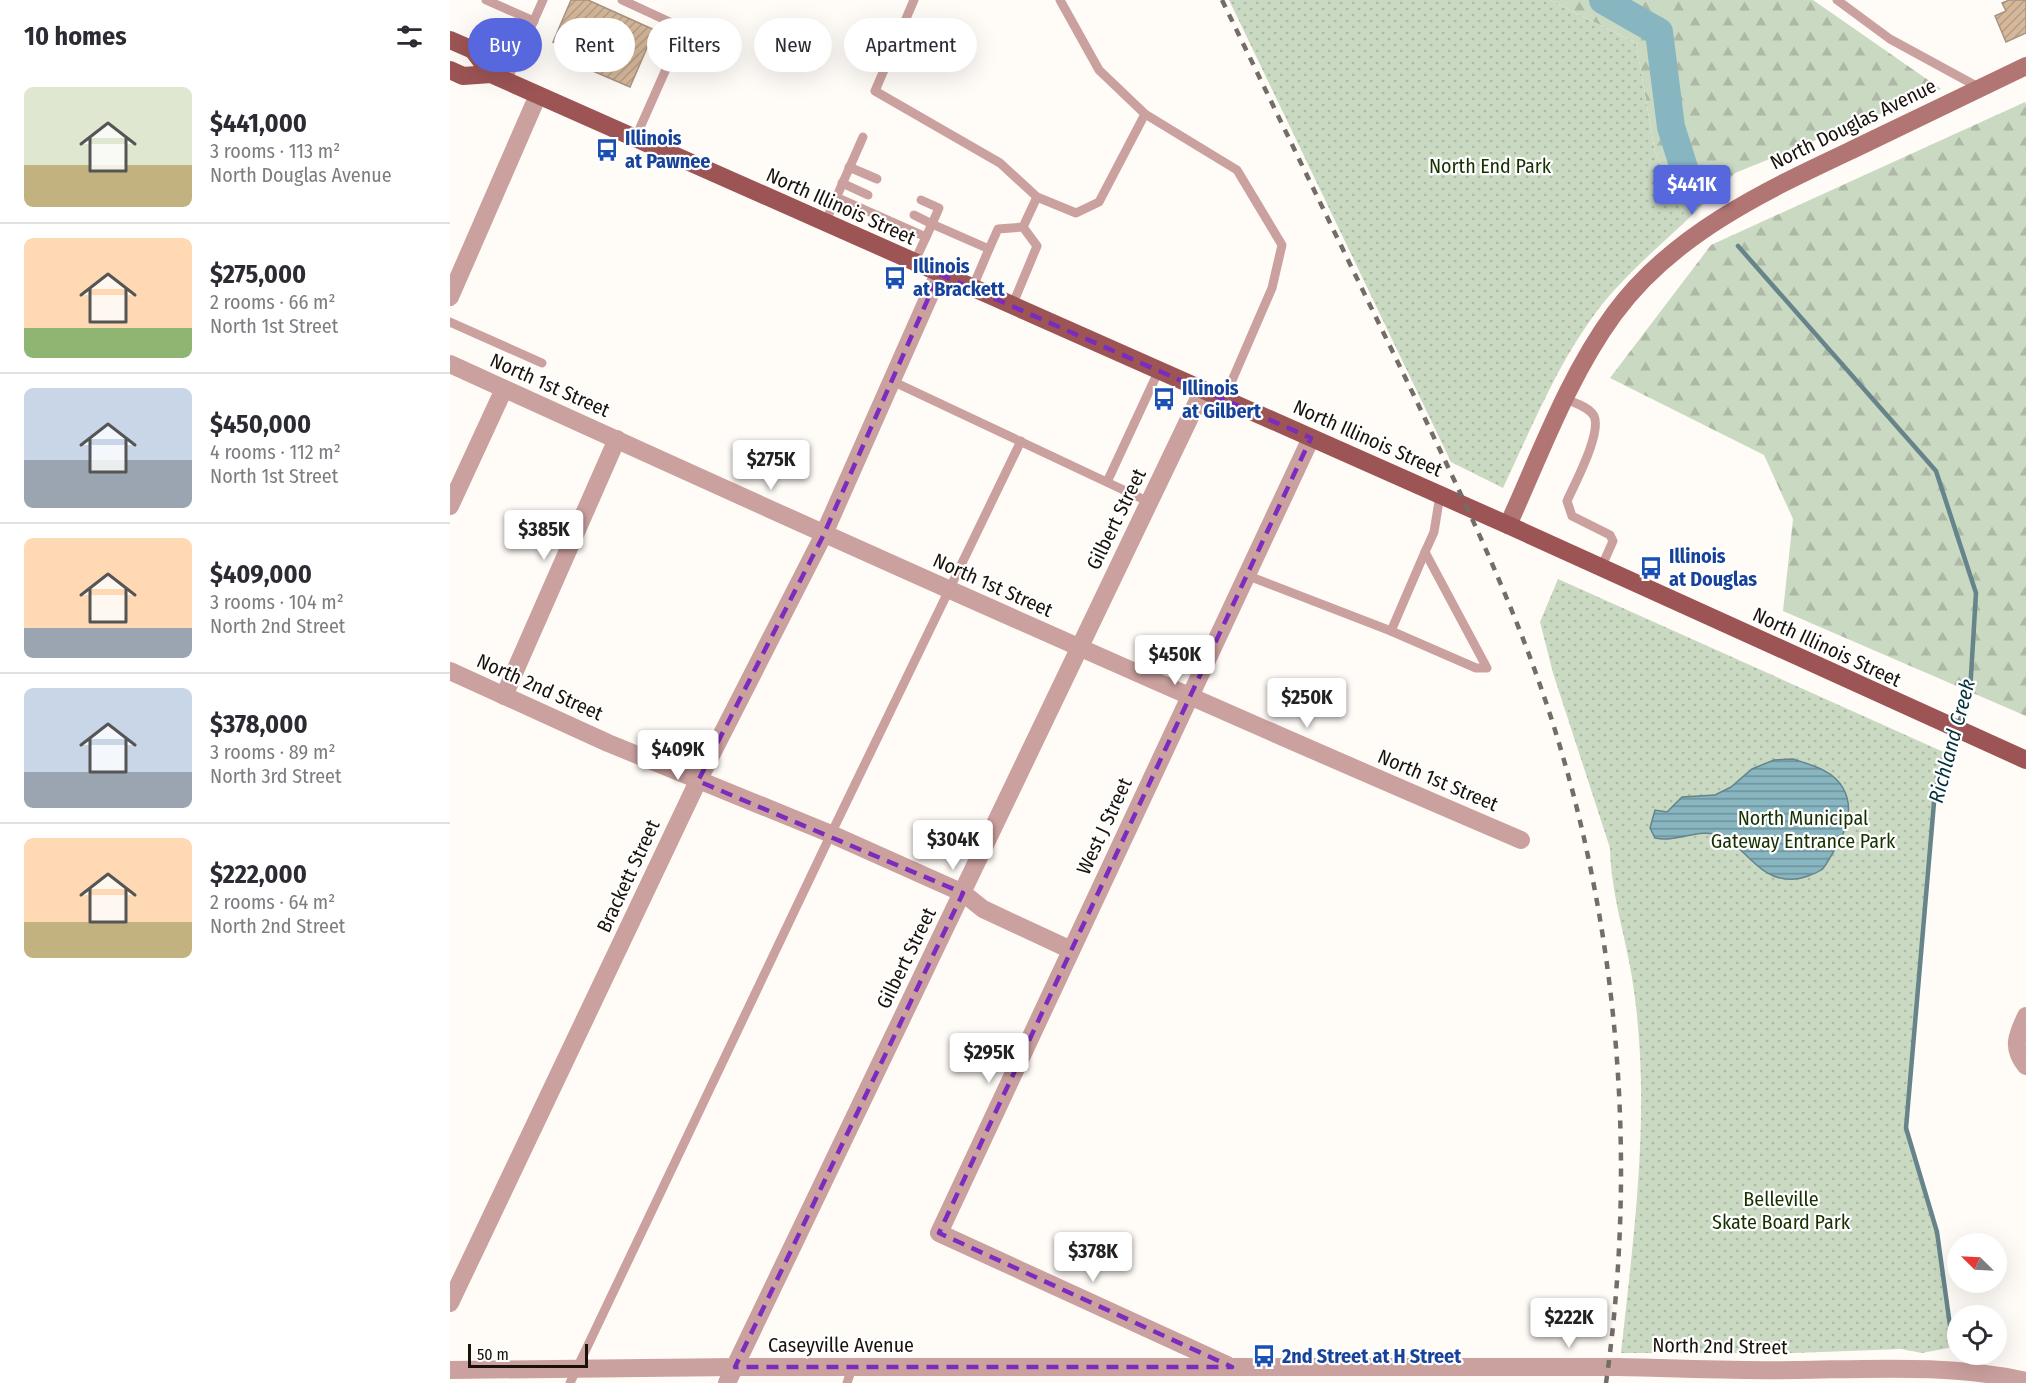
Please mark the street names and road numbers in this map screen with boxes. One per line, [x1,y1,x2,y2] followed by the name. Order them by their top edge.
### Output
[1766,73,1940,175] street label: North Douglas Avenue
[763,162,920,250] street label: North Illinois Street
[487,348,614,422] street label: North 1st Street
[1290,394,1447,482] street label: North Illinois Street
[1081,464,1151,574] street label: Gilbert Street
[930,548,1057,622] street label: North 1st Street
[1749,602,1905,692] street label: North Illinois Street
[473,649,607,726] street label: North 2nd Street
[1374,744,1502,816] street label: North 1st Street
[1071,773,1137,878] street label: West J Street
[591,815,665,936] street label: Brackett Street
[871,903,941,1013] street label: Gilbert Street
[768,1333,914,1357] street label: Caseyville Avenue
[1652,1333,1788,1359] street label: North 2nd Street

